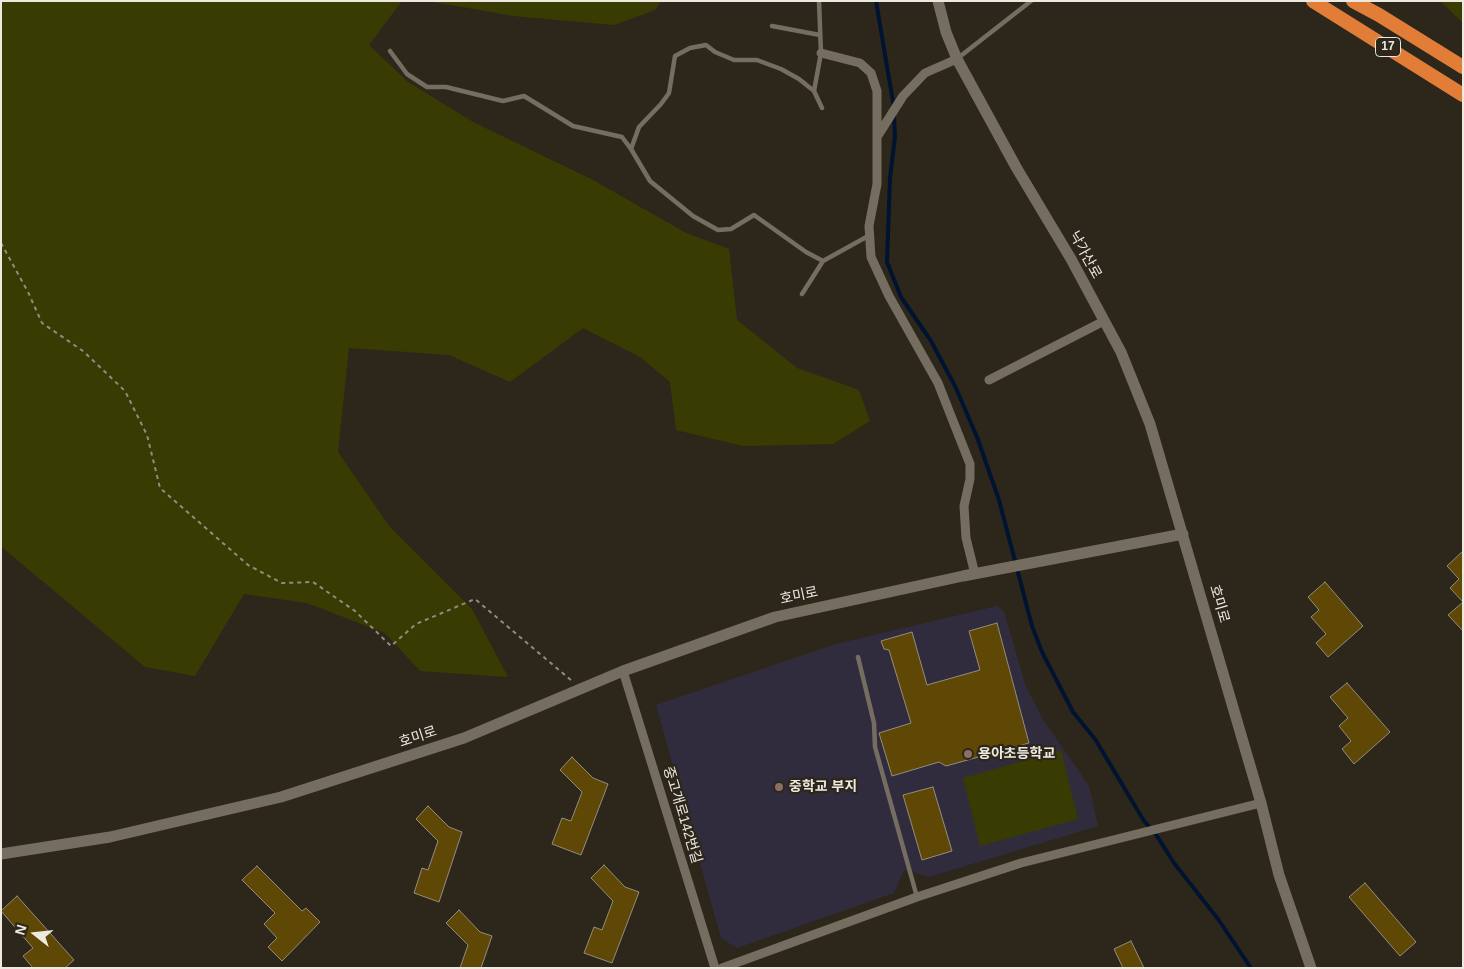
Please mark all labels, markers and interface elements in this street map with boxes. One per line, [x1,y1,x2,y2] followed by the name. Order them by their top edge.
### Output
[1376,38,1400,56] road number: 17
[1065,228,1105,282] street label: 낙가산로
[1206,583,1232,625] street label: 호미로
[778,584,820,608] street label: 호미로
[397,723,439,751] street label: 호미로
[978,746,1055,762] place label: 용아초등학교
[962,748,974,760] marker: 용아초등학교
[659,764,705,866] street label: 중고개로142번길
[789,779,857,795] place label: 중학교 부지
[773,781,785,793] marker: 중학교 부지
[10,909,60,959] north arrow
[11,923,30,937] text: N

